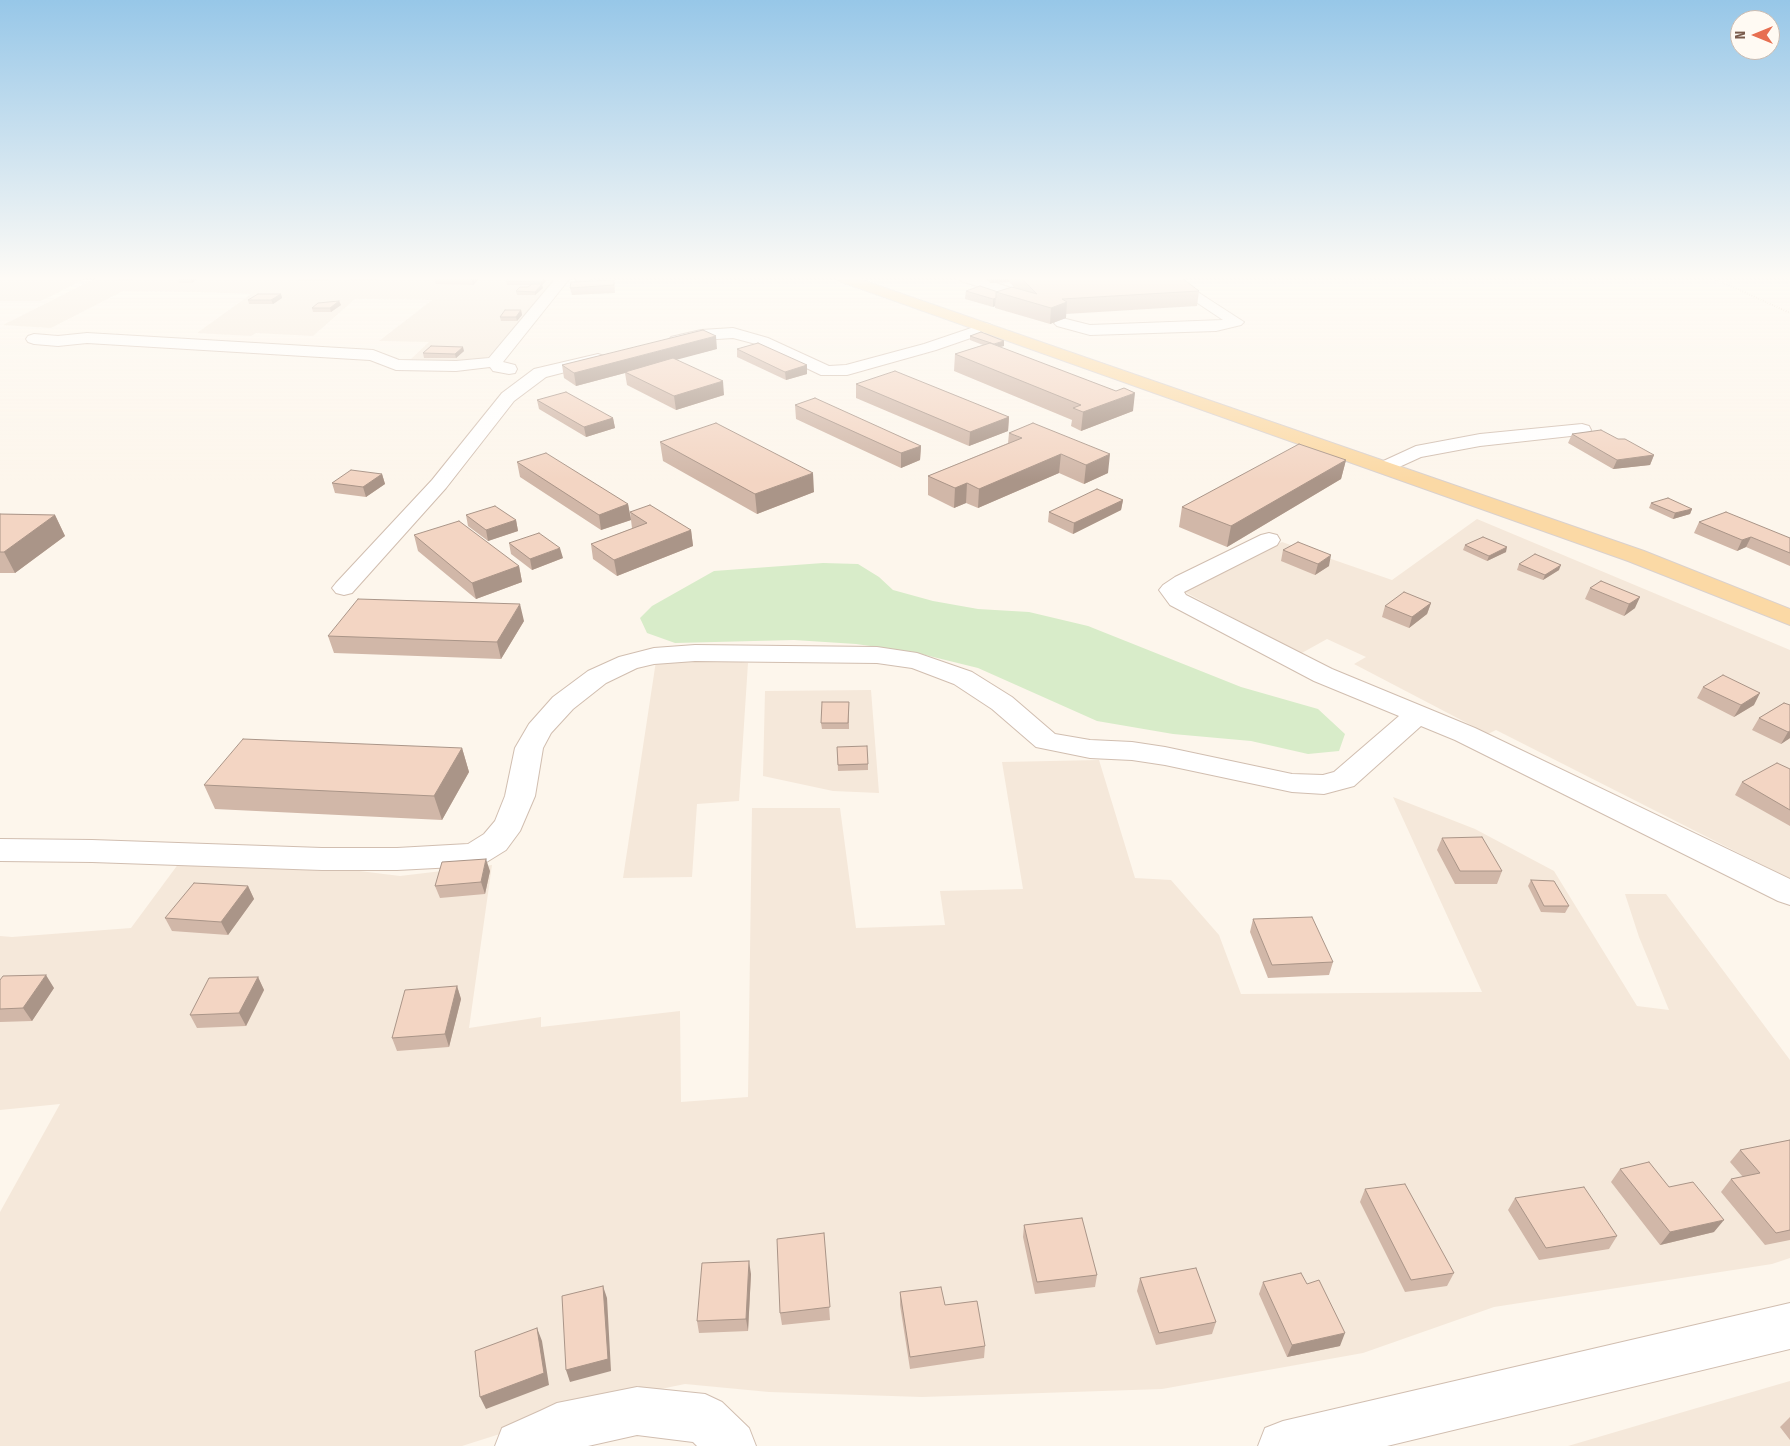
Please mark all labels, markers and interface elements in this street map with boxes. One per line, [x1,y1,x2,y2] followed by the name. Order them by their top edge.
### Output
[1730,10,1780,60] north arrow
[1732,31,1749,39] text: N

